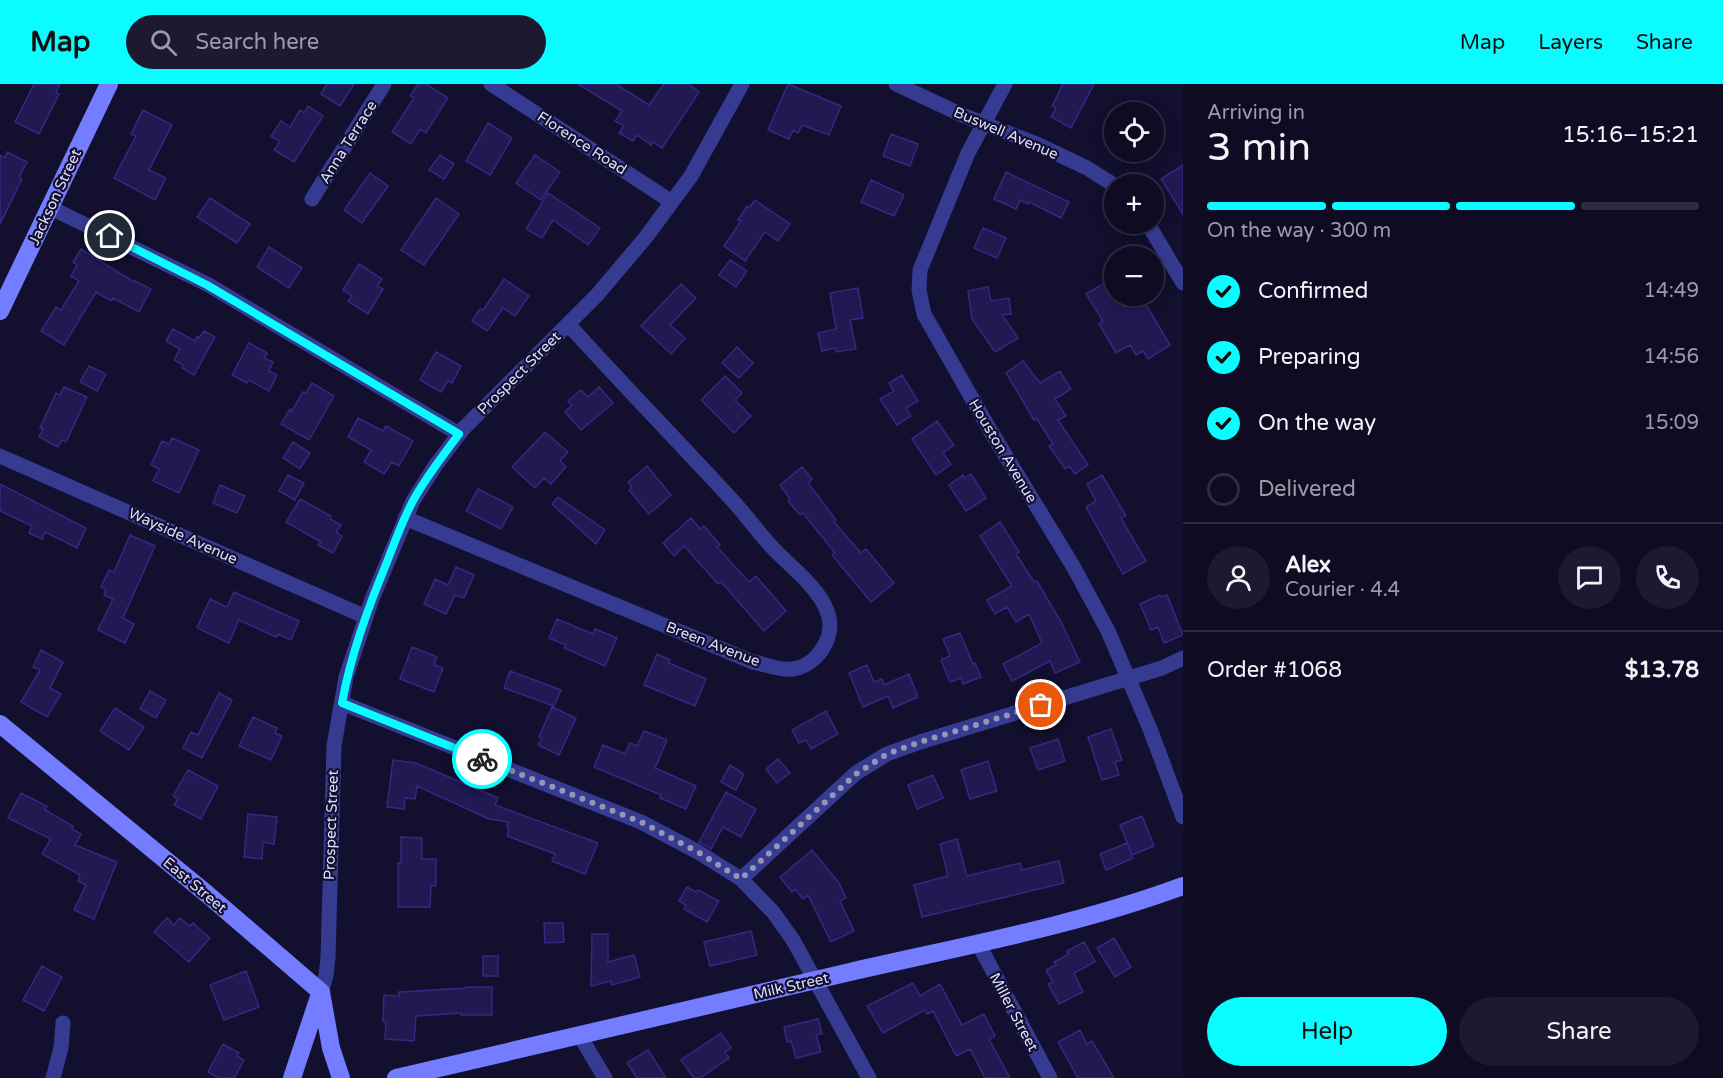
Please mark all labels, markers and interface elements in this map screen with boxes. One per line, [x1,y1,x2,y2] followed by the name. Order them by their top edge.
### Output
[126,15,546,69] search box
[30,25,90,59] text: Map
[147,26,180,59] icon: search
[195,29,319,55] text: Search here
[1460,30,1505,55] text: Map
[1538,30,1603,55] text: Layers
[1636,30,1693,55] text: Share
[315,97,381,187] street label: Anna Terrace
[1207,101,1305,125] text: Arriving in
[1104,102,1164,306] map controls
[1104,102,1164,162] button: locate
[951,103,1061,163] street label: Buswell Avenue
[534,107,630,179] street label: Florence Road
[1562,122,1699,148] text: 15:16–15:21
[1207,124,1311,171] text: 3 min
[25,146,85,248] street label: Jackson Street
[1104,174,1164,234] button: +
[84,210,135,261] pin
[93,219,126,252] icon: home
[1207,219,1391,243] text: On the way · 300 m
[1104,246,1164,306] button: −
[1207,275,1240,308] icon: check
[1258,278,1368,304] text: Confirmed
[1644,279,1699,303] text: 14:49
[474,327,565,418] street label: Prospect Street
[1207,341,1240,374] icon: check
[1258,344,1361,370] text: Preparing
[1644,345,1699,369] text: 14:56
[965,396,1041,506] street label: Houston Avenue
[1207,407,1240,440] icon: check
[1258,410,1376,436] text: On the way
[1644,411,1699,435] text: 15:09
[1258,476,1356,502] text: Delivered
[126,504,240,568] street label: Wayside Avenue
[1207,546,1270,609] button: person
[1558,546,1621,609] button: chat
[1636,546,1699,609] button: phone
[1285,552,1331,578] text: Alex
[1285,578,1400,602] text: Courier · 4.4
[663,618,763,670] street label: Breen Avenue
[1207,657,1342,683] text: Order #1068
[1625,657,1699,683] text: $13.78
[1015,679,1066,730] pin
[1024,688,1057,721] icon: bag
[452,729,512,789] courier
[466,743,499,776] icon: bike
[320,769,342,880] street label: Prospect Street
[160,853,231,917] street label: East Street
[752,969,831,1003] street label: Milk Street
[986,970,1042,1055] street label: Miller Street
[1207,997,1447,1066] button: Help
[1459,997,1699,1066] button: Share

